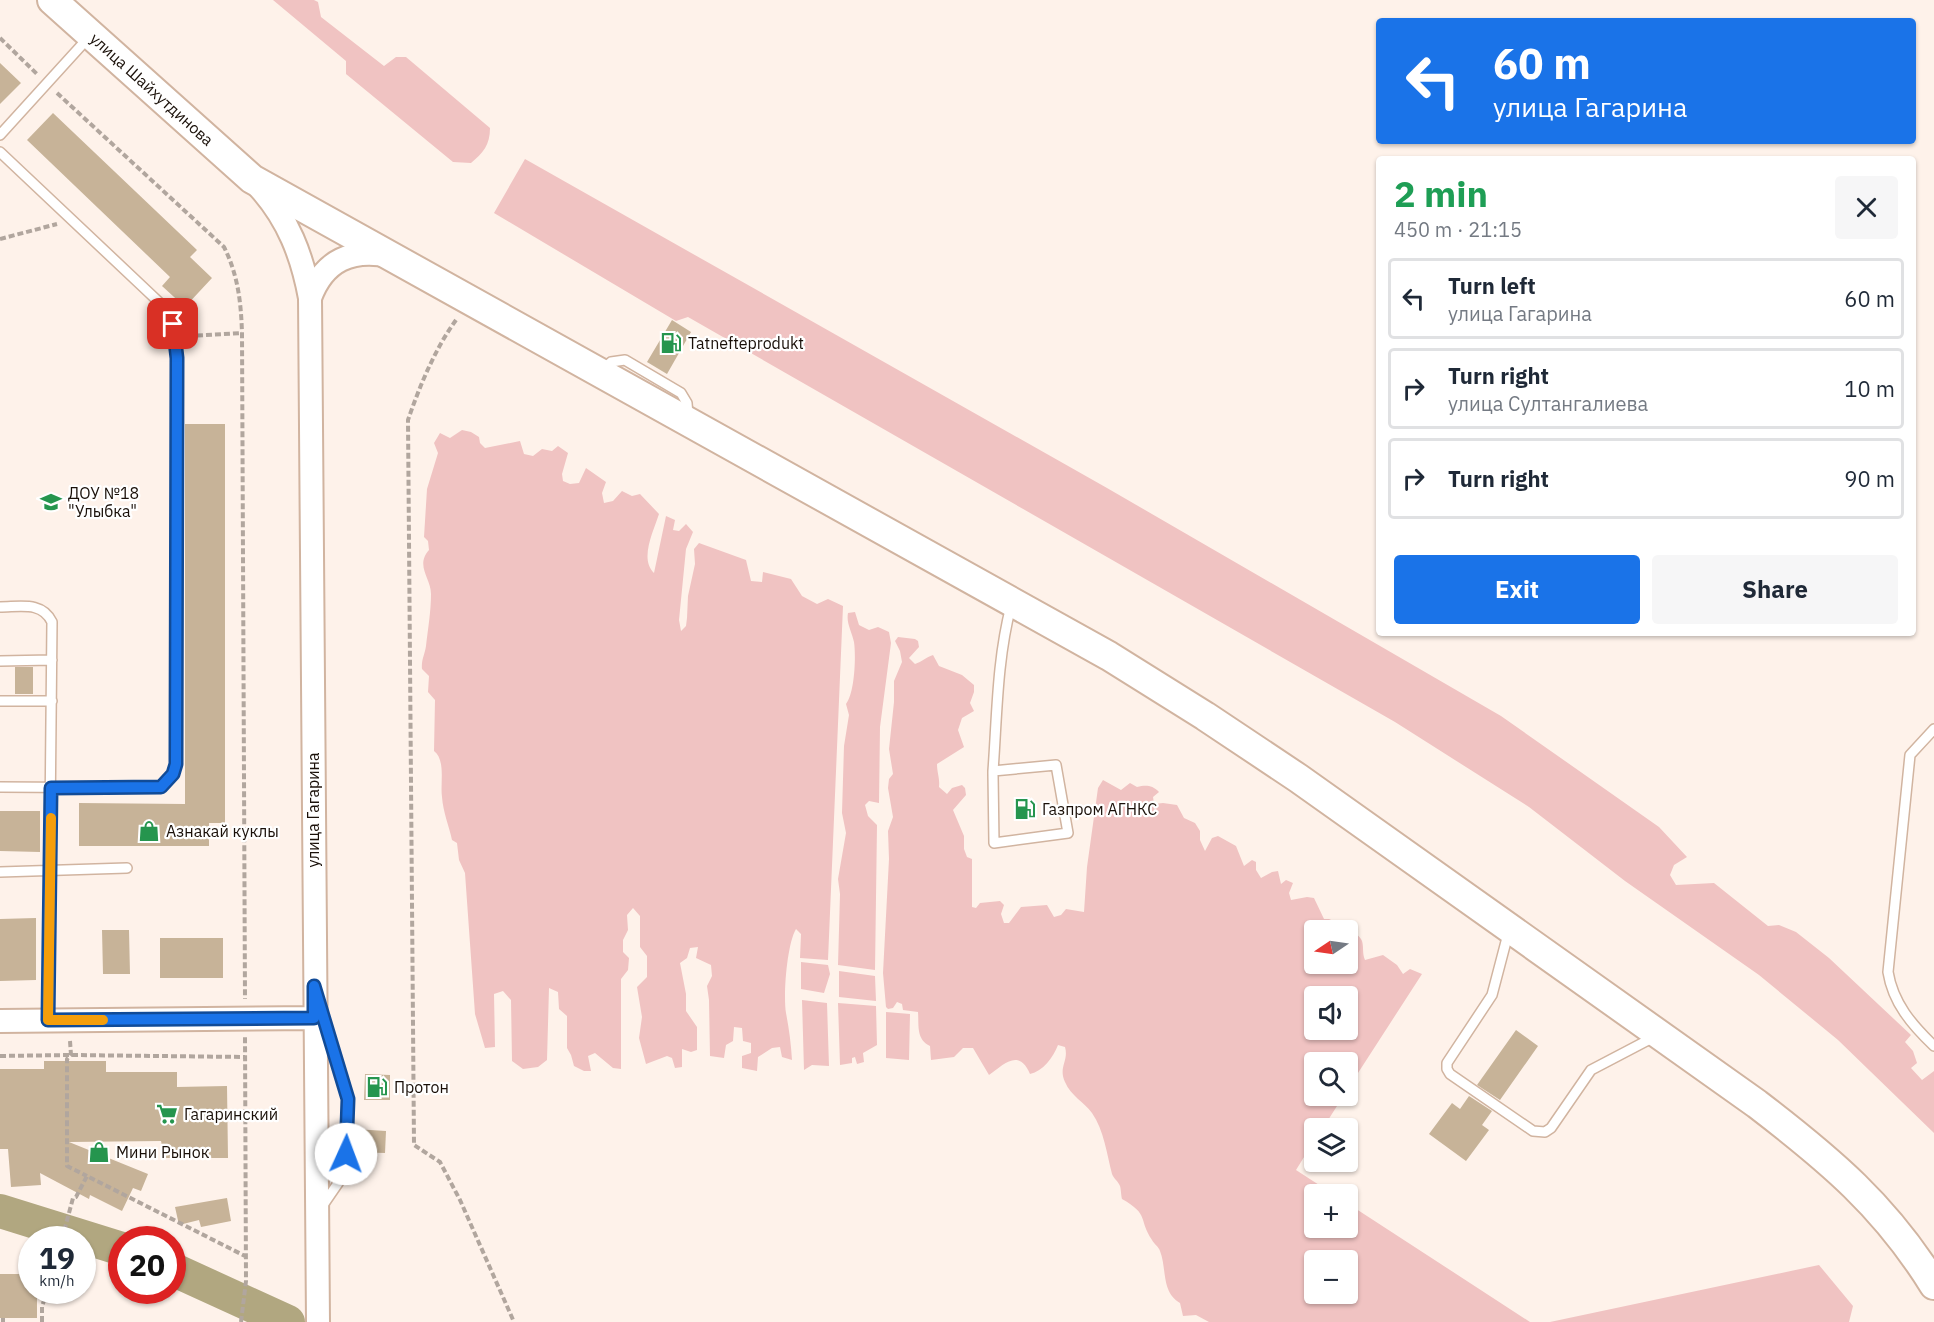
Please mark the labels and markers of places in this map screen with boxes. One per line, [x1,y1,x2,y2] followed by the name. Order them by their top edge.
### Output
[147,298,198,349] pin
[659,331,683,355] fuel station icon: Tatnefteprodukt
[688,333,804,353] place label: Tatnefteprodukt
[68,483,139,521] place label: ДОУ №18 "Улыбка"
[39,490,63,514] school or university icon: ДОУ №18 "Улыбка"
[1013,797,1037,821] fuel station icon: Газпром АГНКС
[1042,799,1157,819] place label: Газпром АГНКС
[137,819,161,843] shop icon: Азнакай куклы
[166,821,279,841] place label: Азнакай куклы
[365,1075,389,1099] fuel station icon: Протон
[394,1077,449,1097] place label: Протон
[155,1102,179,1126] supermarket icon: Гагаринский
[184,1104,278,1124] place label: Гагаринский
[87,1140,111,1164] shop icon: Мини Рынок
[116,1142,210,1162] place label: Мини Рынок

